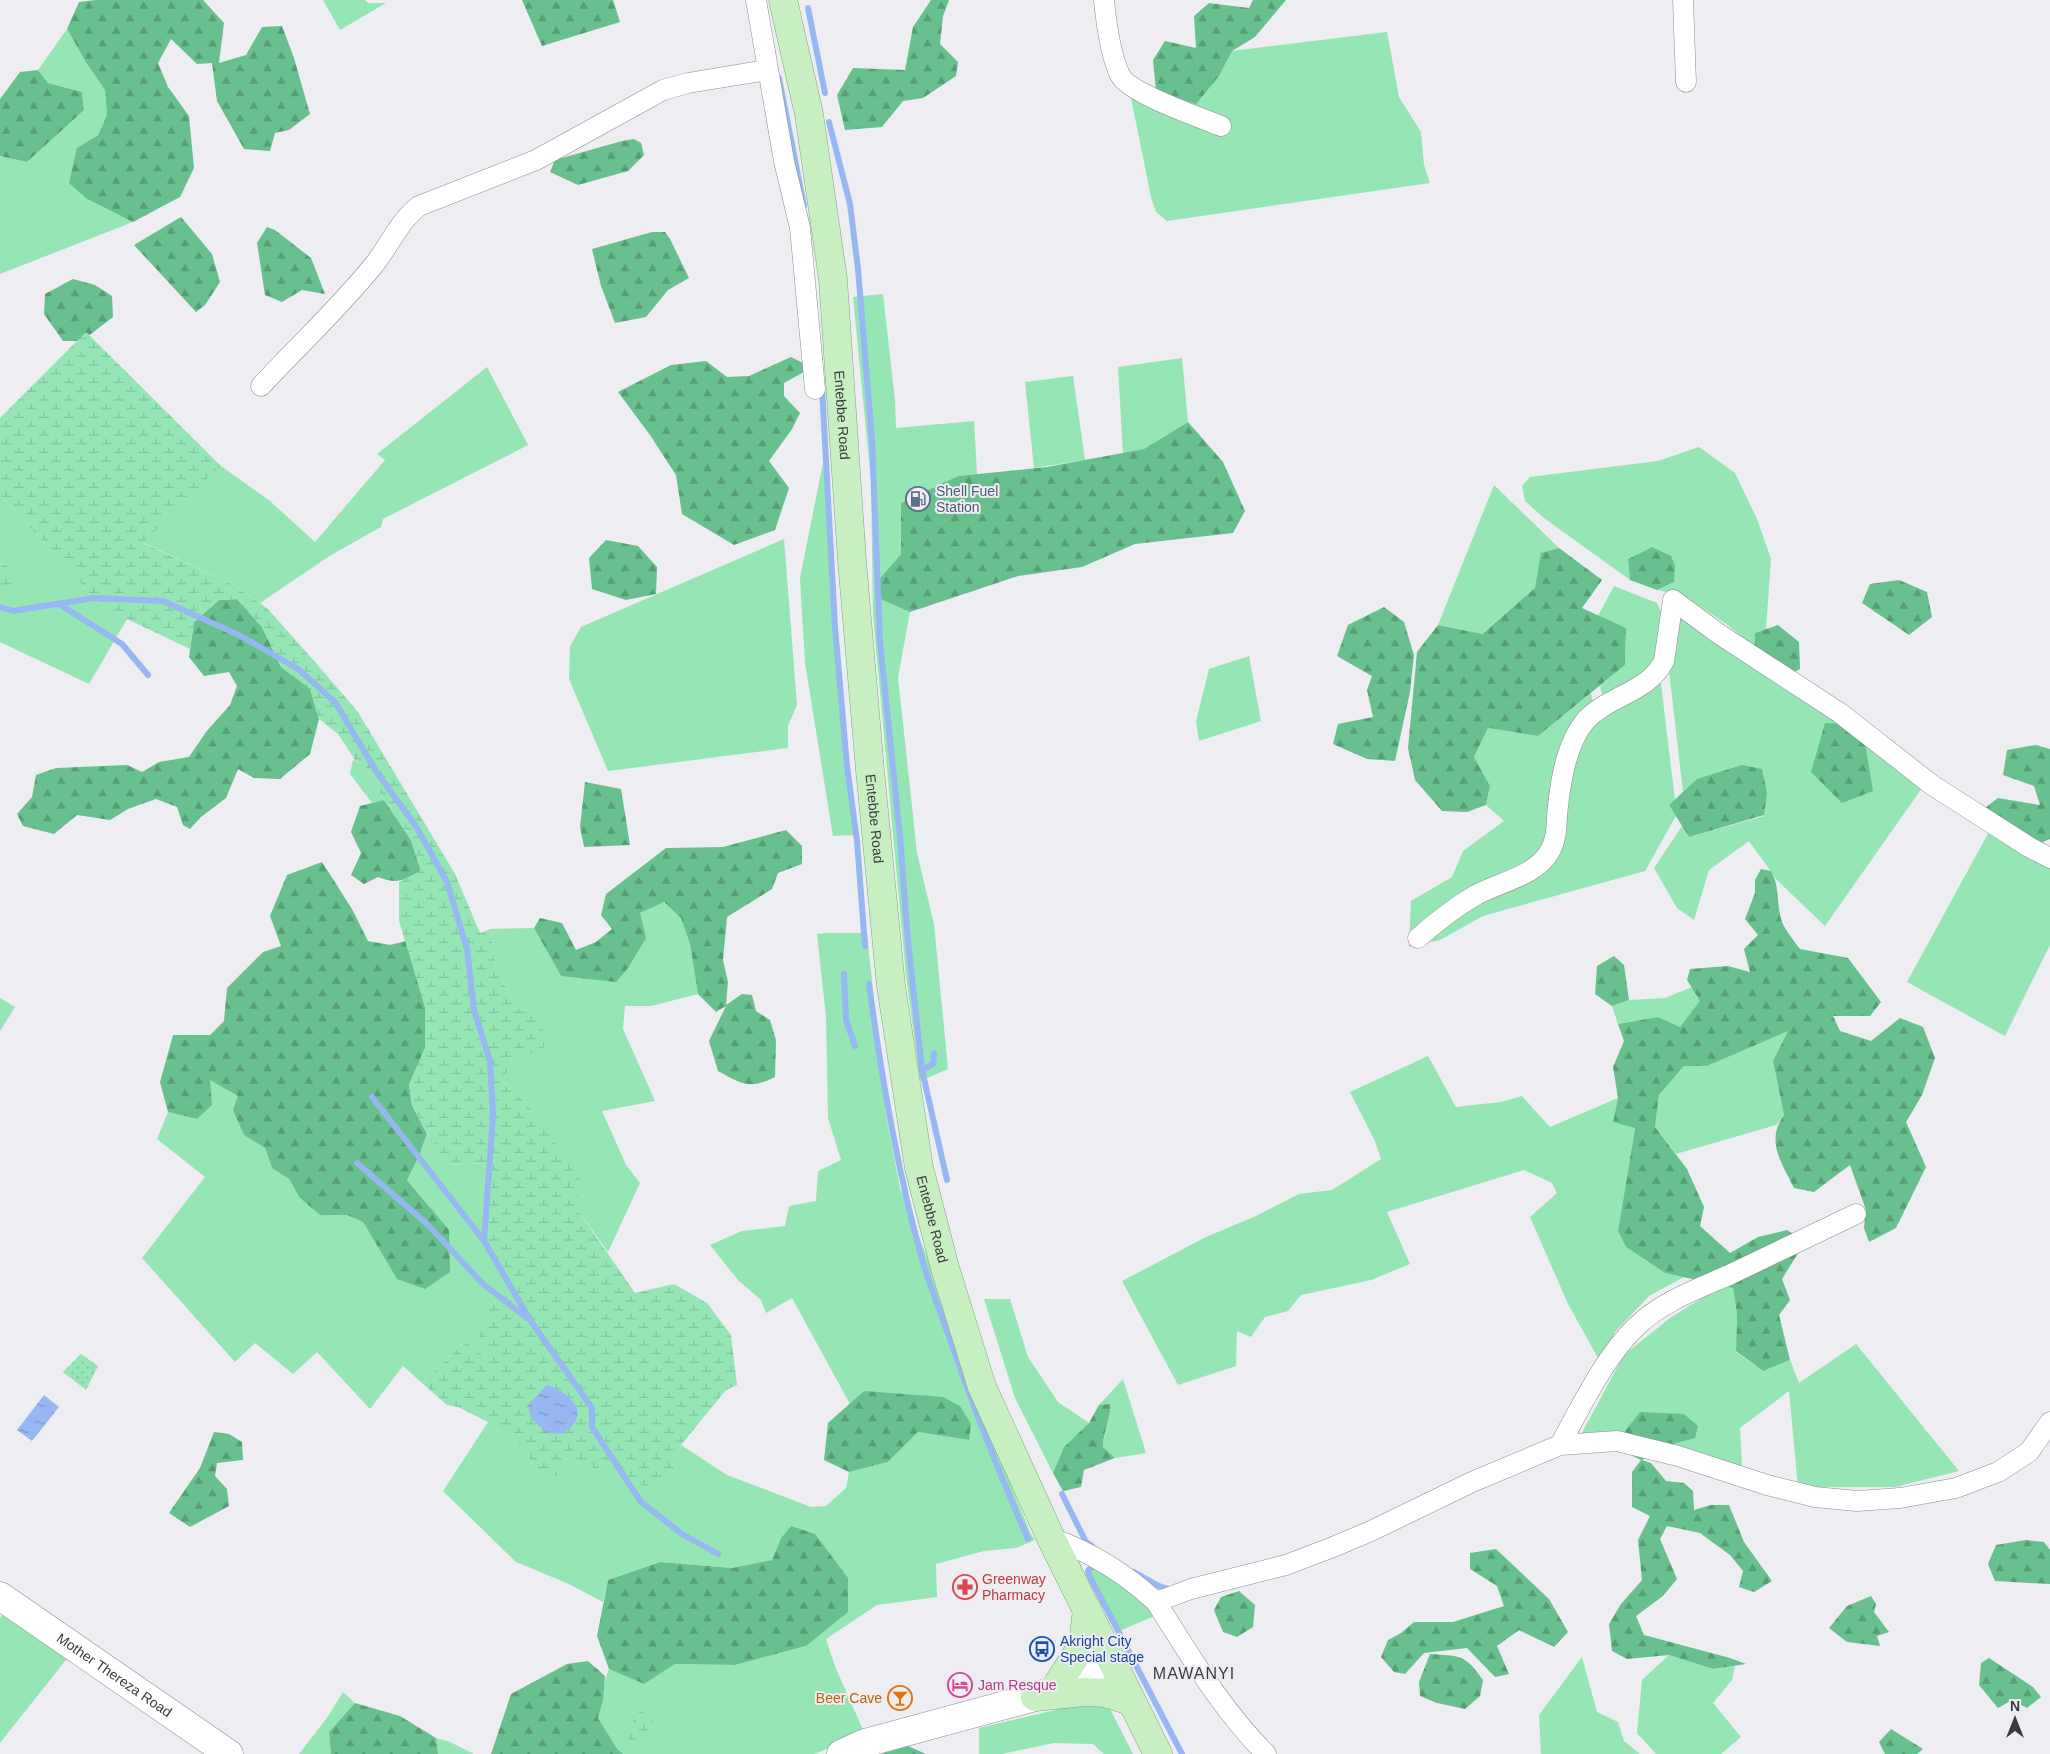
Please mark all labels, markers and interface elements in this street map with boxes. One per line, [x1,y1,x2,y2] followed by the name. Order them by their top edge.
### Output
[831,370,853,460] street label: Entebbe Road
[936,483,998,515] place label: Shell Fuel Station
[905,486,931,512] fuel station icon: Shell Fuel Station
[862,773,887,864] street label: Entebbe Road
[913,1174,951,1264] street label: Entebbe Road
[982,1571,1046,1603] place label: Greenway Pharmacy
[952,1574,978,1600] pharmacy icon: Greenway Pharmacy
[54,1630,175,1720] street label: Mother Thereza Road
[1060,1633,1144,1665] place label: Akright City Special stage
[1029,1636,1055,1662] bus stop icon: Akright City Special stage
[1153,1665,1235,1682] district label: MAWANYI
[947,1672,973,1698] hotel icon: Jam Resque
[978,1677,1057,1693] place label: Jam Resque
[887,1685,913,1711] bar icon: Beer Cave
[816,1690,882,1706] place label: Beer Cave
[1990,1694,2040,1744] north arrow
[2010,1698,2020,1714] text: N

